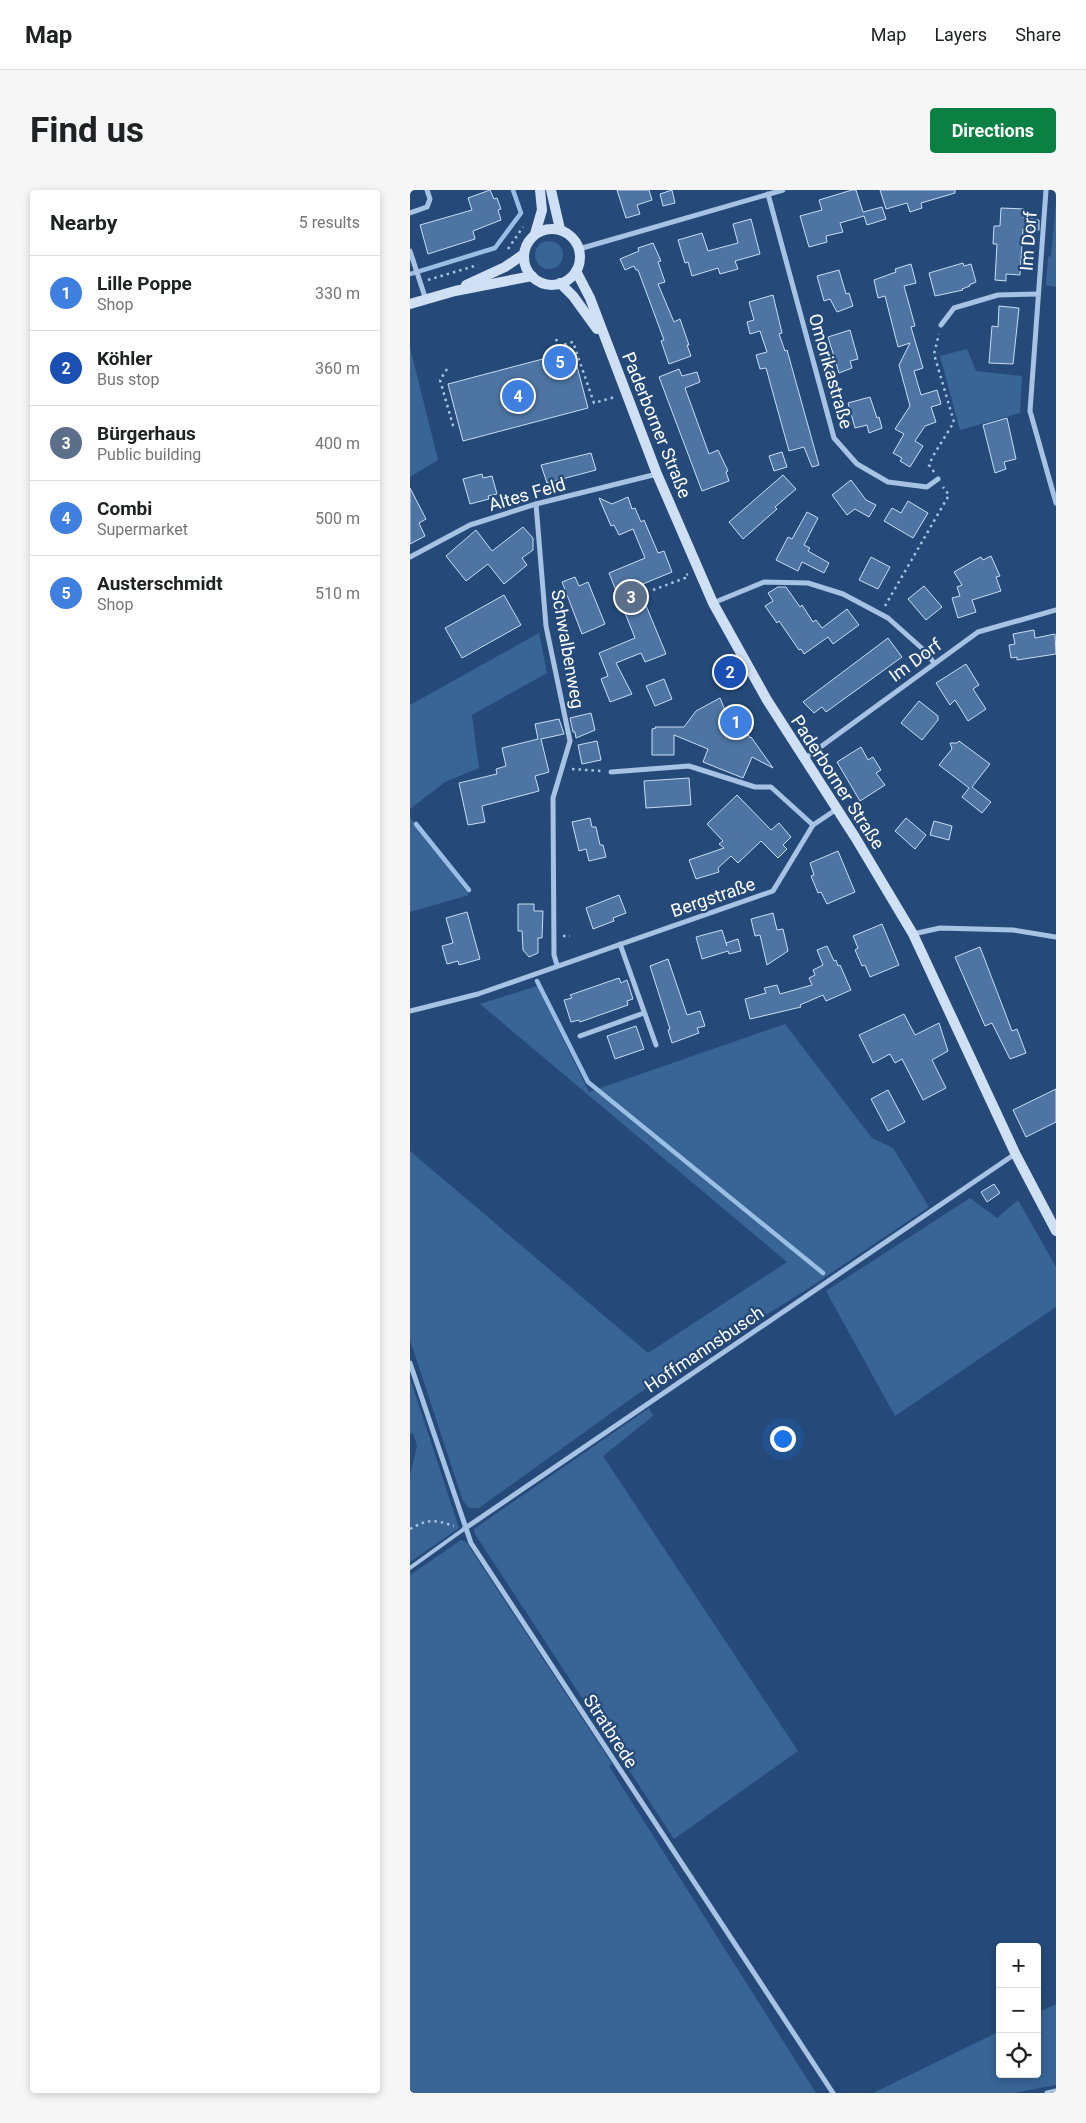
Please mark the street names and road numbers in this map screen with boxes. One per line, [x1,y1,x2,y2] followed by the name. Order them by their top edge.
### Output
[1015,210,1041,272] street label: Im Dorf
[805,311,857,431] street label: Omorikastraße
[618,349,696,501] street label: Paderborner Straße
[486,473,568,515] street label: Altes Feld
[547,588,589,710] street label: Schwalbenweg
[885,634,946,686] street label: Im Dorf
[787,711,889,853] street label: Paderborner Straße
[668,873,758,921] street label: Bergstraße
[640,1301,768,1397] street label: Hoffmannsbusch
[580,1690,642,1772] street label: Stratbrede

